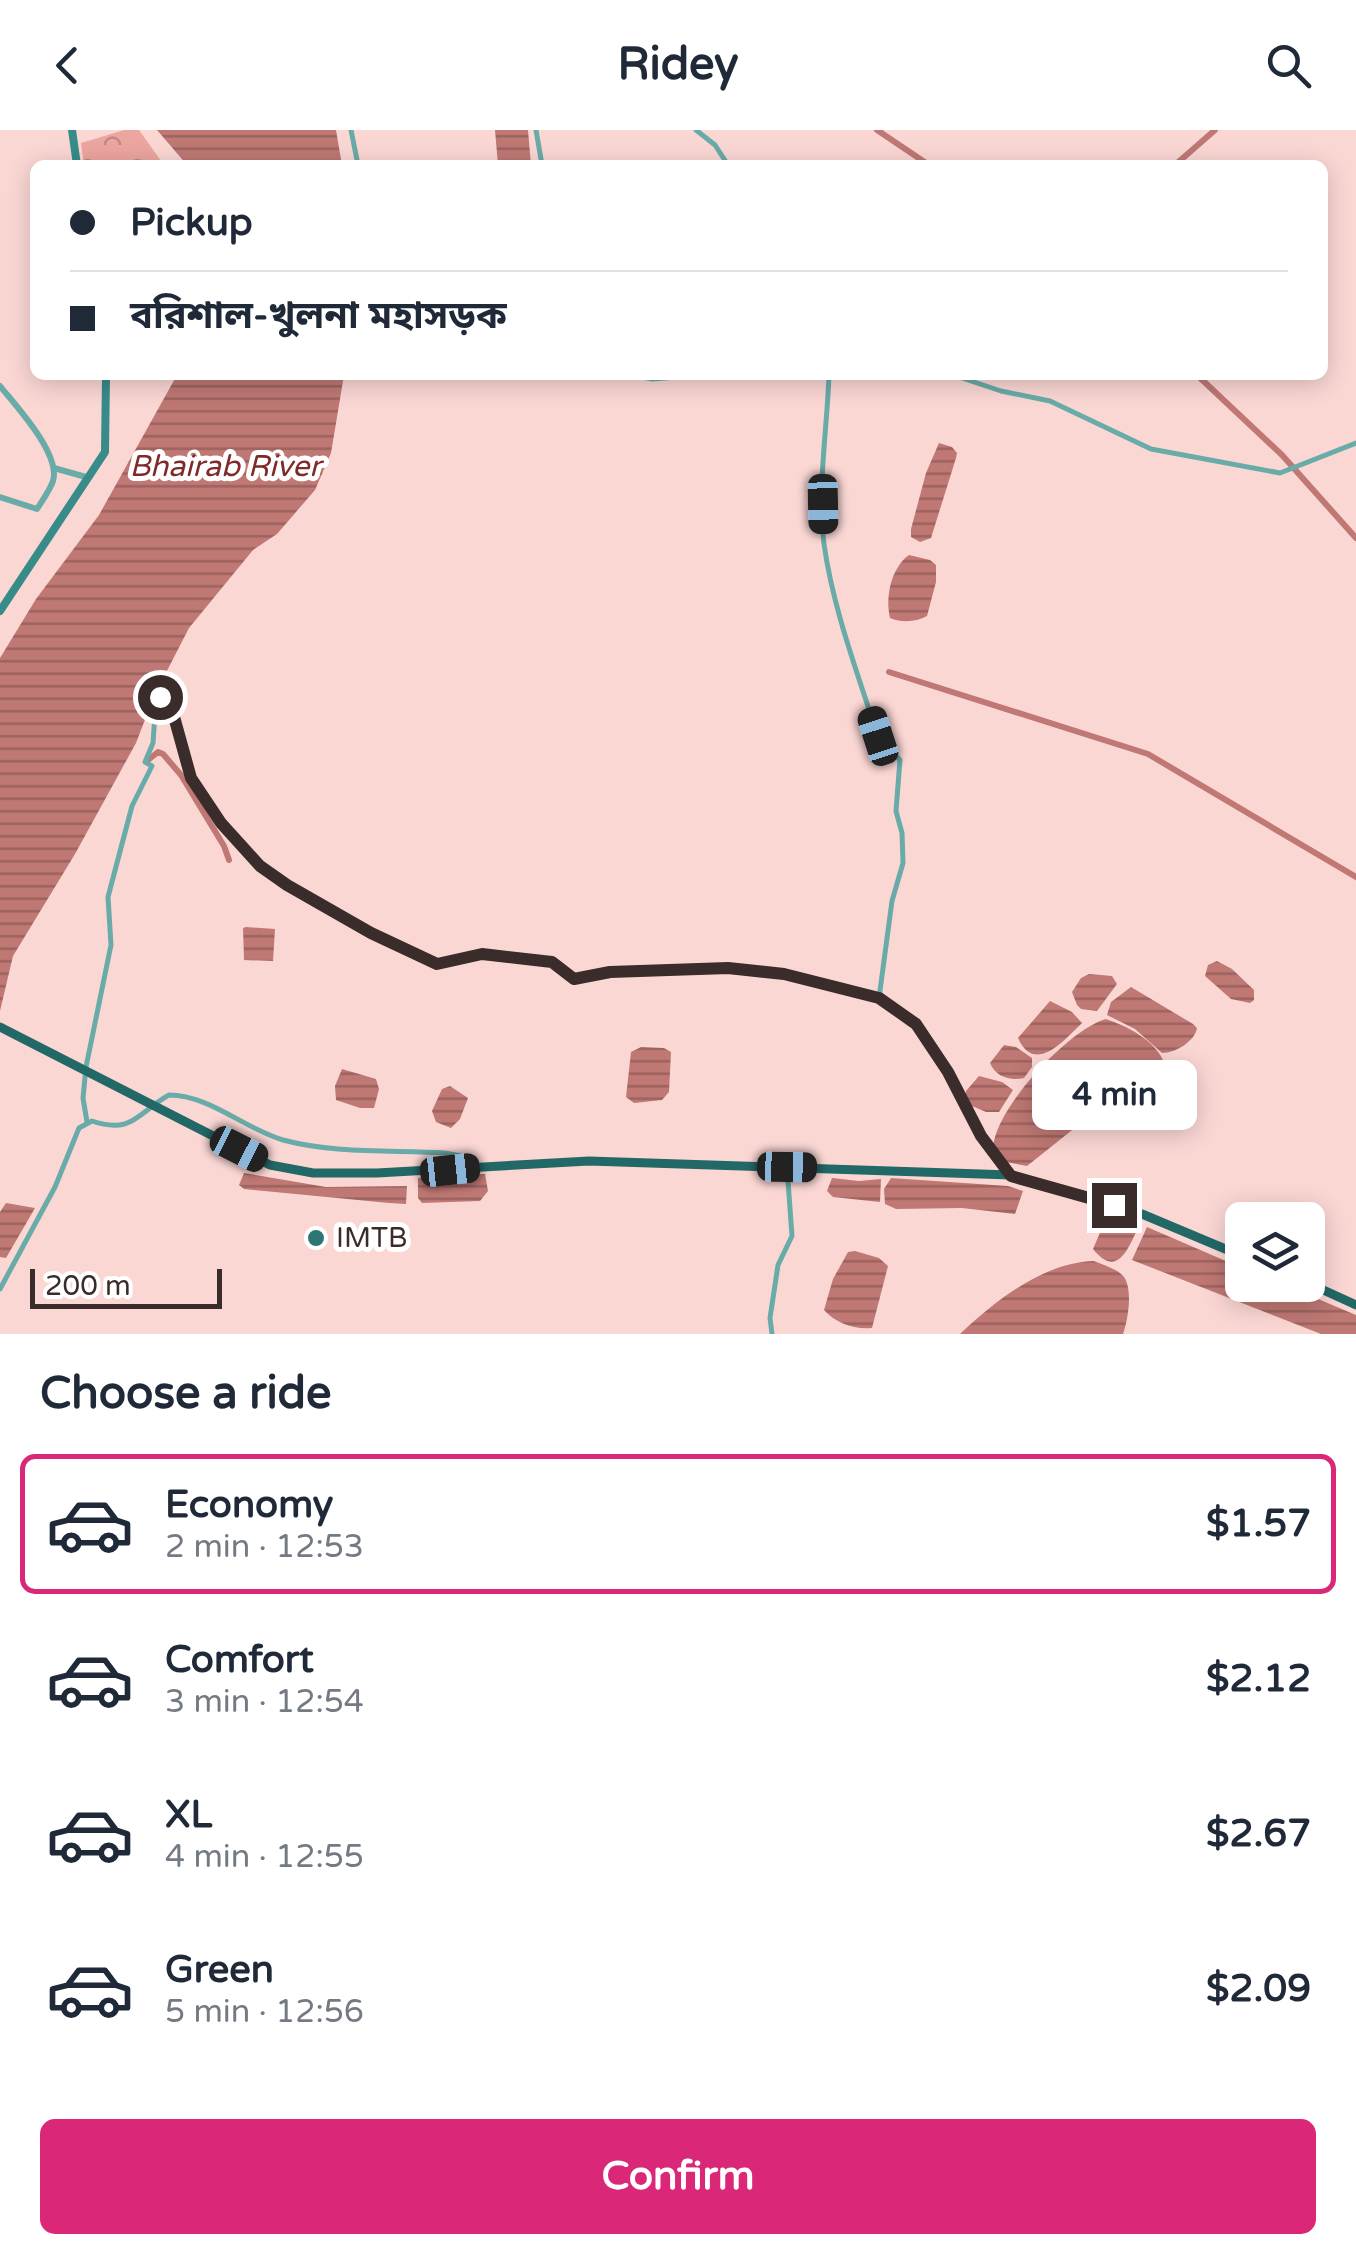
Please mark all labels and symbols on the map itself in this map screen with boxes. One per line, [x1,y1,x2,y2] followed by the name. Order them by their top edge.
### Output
[129,448,324,485] water label: Bhairab River
[807,474,839,534] car
[138,675,183,720] route start
[854,703,902,769] car
[1032,1060,1196,1130] callout: 4 min
[205,1122,273,1176] car
[757,1151,817,1183] car
[419,1152,481,1188] car
[1092,1183,1137,1228] route end
[336,1221,407,1255] place label: IMTB
[305,1227,327,1249] marker: IMTB
[30,1264,222,1308] scale bar

